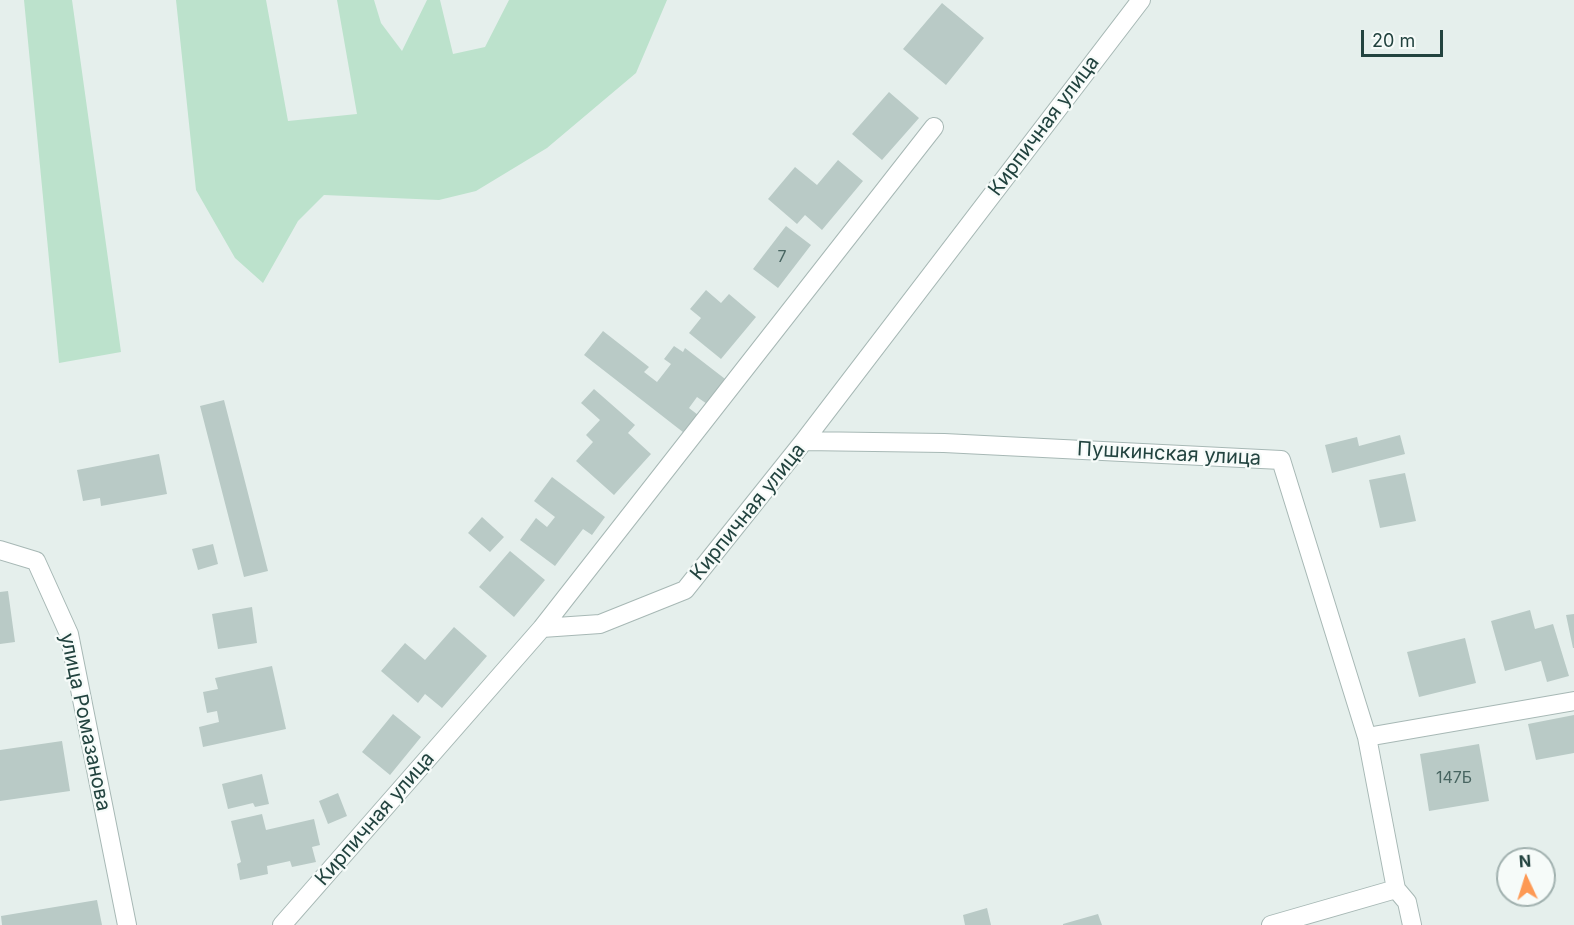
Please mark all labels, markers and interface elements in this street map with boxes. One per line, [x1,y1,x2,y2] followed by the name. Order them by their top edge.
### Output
[1364,18,1446,56] scale bar
[1372,30,1415,51] text: 20 m
[983,51,1105,201] street label: Кирпичная улица
[777,247,787,267] house number: 7
[1076,437,1262,471] street label: Пушкинская улица
[685,439,811,585] street label: Кирпичная улица
[54,631,116,813] street label: улица Ромазанова
[310,747,440,891] street label: Кирпичная улица
[1436,768,1472,788] house number: 147Б
[1496,847,1556,907] north arrow
[1518,851,1532,871] text: N

